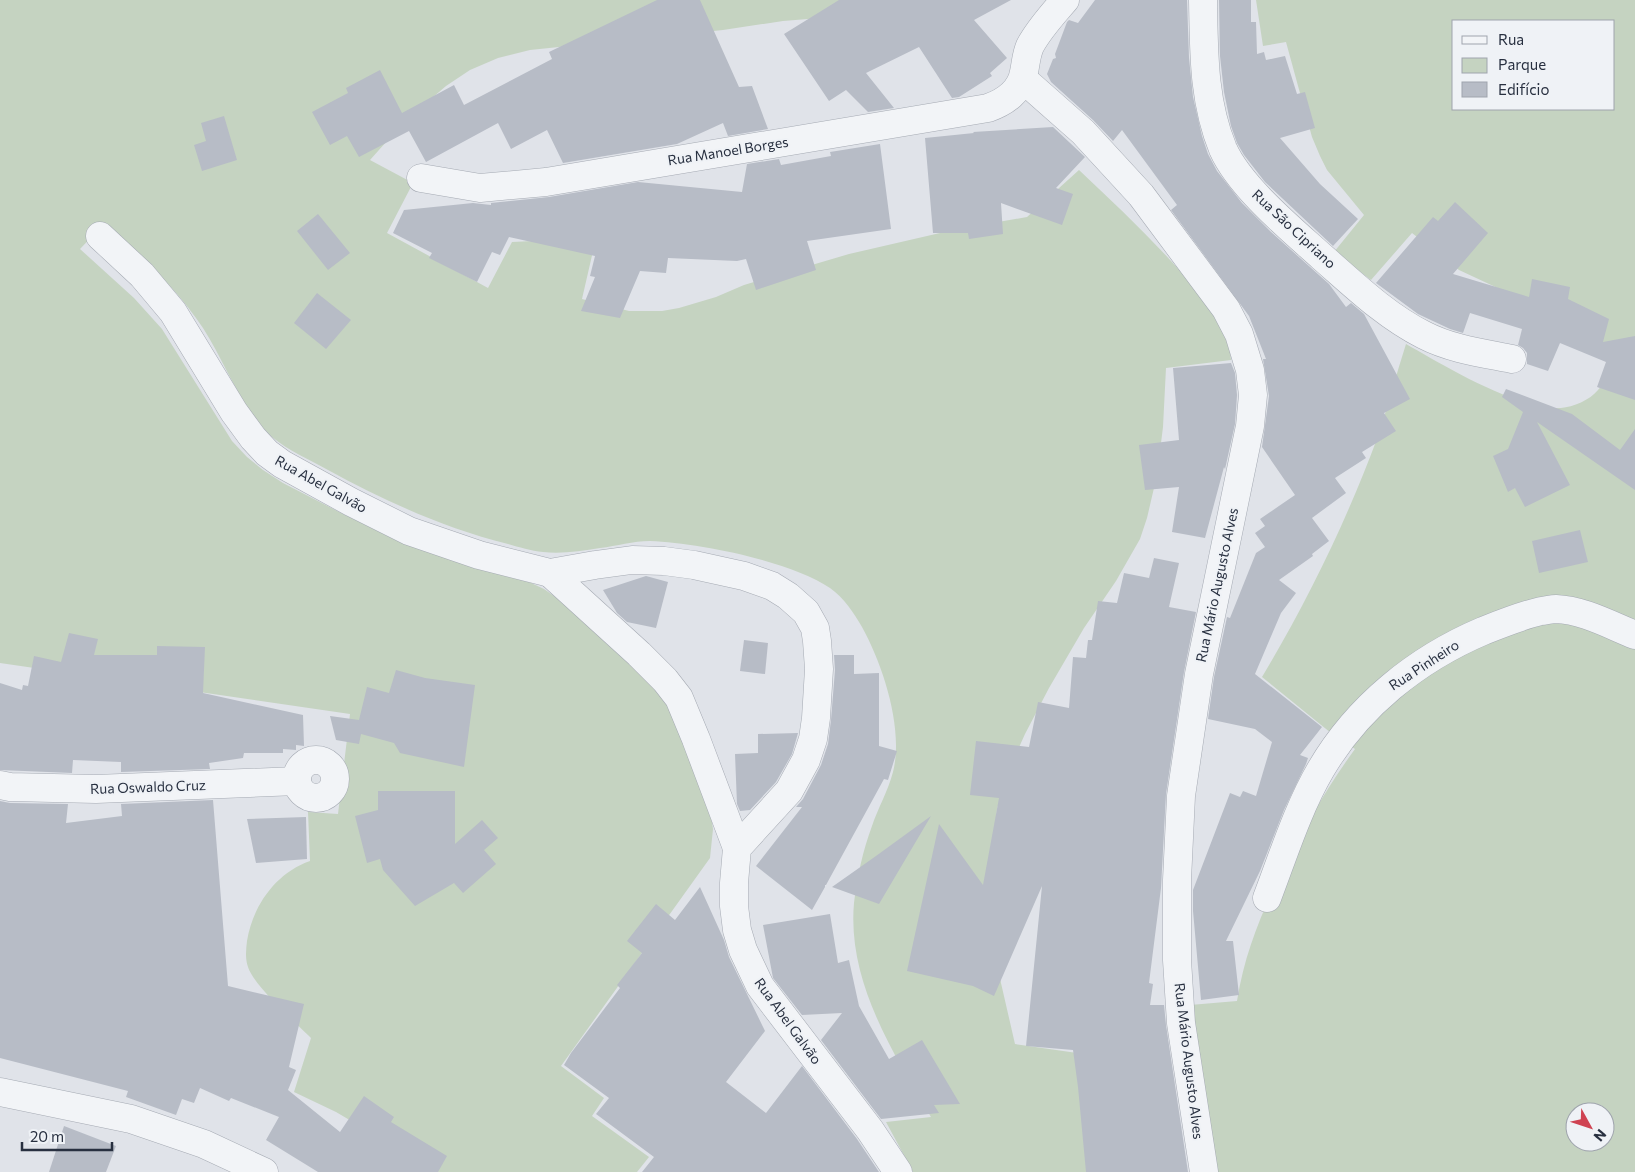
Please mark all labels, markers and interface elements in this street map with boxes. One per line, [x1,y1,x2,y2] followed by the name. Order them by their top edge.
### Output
[1452,20,1615,110] legend
[1498,30,1524,48] text: Rua
[1498,55,1546,73] text: Parque
[1498,80,1549,98] text: Edifício
[666,133,789,168] street label: Rua Manoel Borges
[1249,186,1340,272] street label: Rua São Cipriano
[272,451,370,516] street label: Rua Abel Galvão
[1192,506,1241,664] street label: Rua Mário Augusto Alves
[1385,636,1462,694] street label: Rua Pinheiro
[90,776,206,797] street label: Rua Oswaldo Cruz
[751,974,825,1067] street label: Rua Abel Galvão
[1171,982,1208,1140] street label: Rua Mário Augusto Alves
[1565,1102,1615,1152] north arrow
[22,1120,112,1152] scale bar
[1590,1126,1610,1145] text: N
[30,1127,64,1145] text: 20 m

